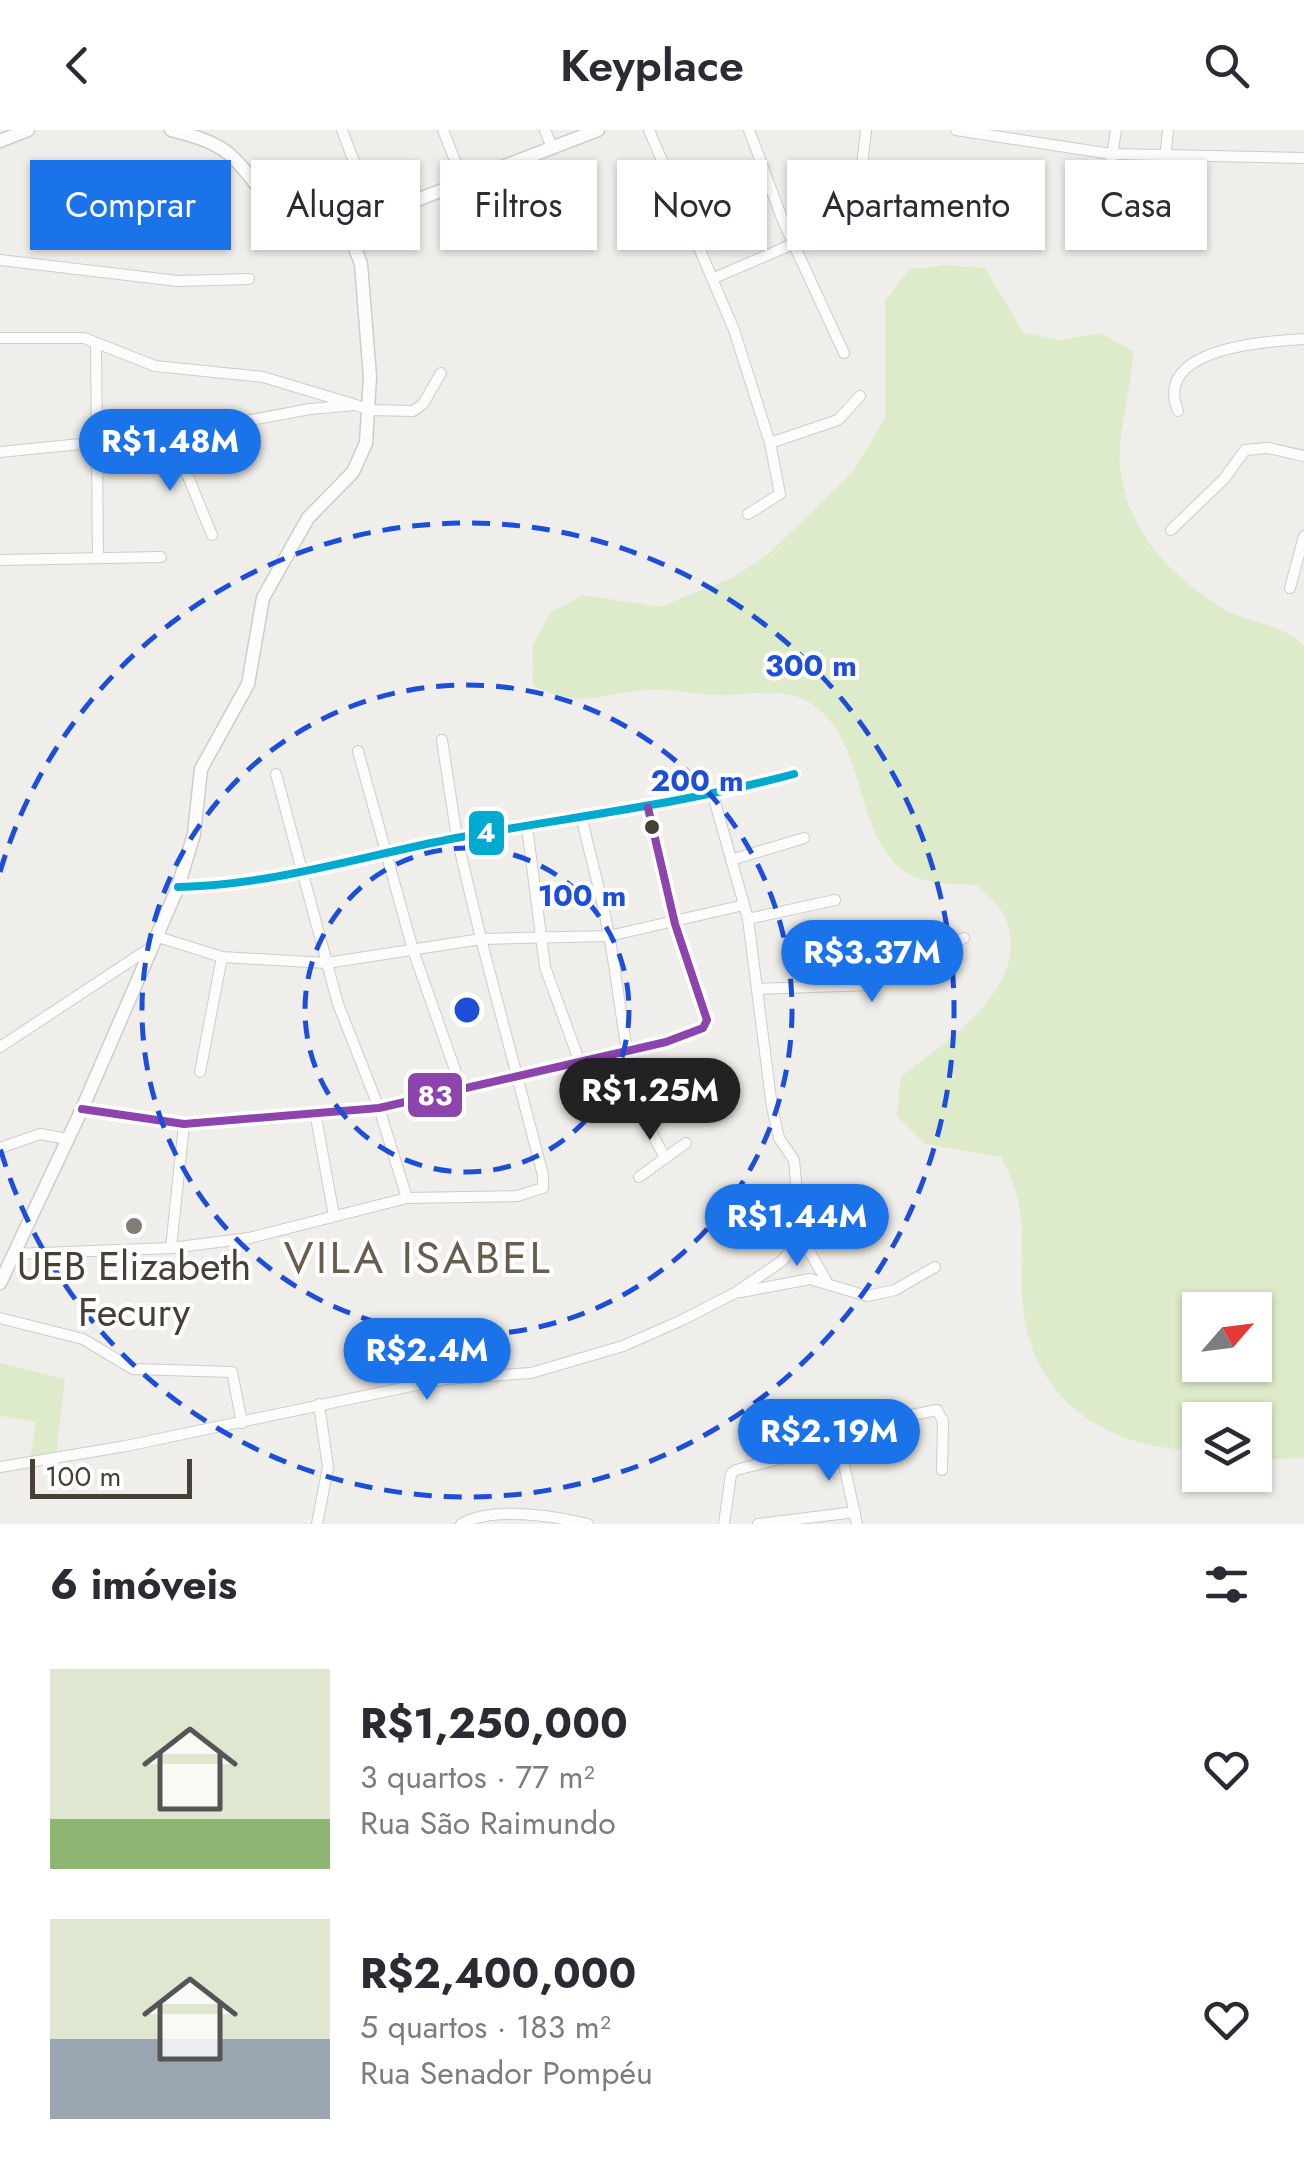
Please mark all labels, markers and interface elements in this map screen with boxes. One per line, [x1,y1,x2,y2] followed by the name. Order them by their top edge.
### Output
[560,33,744,98] text: Keyplace
[50,38,105,93] icon: back
[1199,38,1254,93] icon: search
[30,160,231,250] chip: Comprar
[251,160,420,250] chip: Alugar
[440,160,597,250] chip: Filtros
[617,160,767,250] chip: Novo
[787,160,1045,250] chip: Apartamento
[1065,160,1207,250] chip: Casa
[78,409,262,494] pin: R$1.48M
[101,418,239,464] text: R$1.48M
[765,644,857,687] text: 300 m
[651,759,744,802] text: 200 m
[467,809,506,857] line badge: 4
[476,812,496,853] text: 4
[642,817,662,837] unlabelled marker
[538,874,626,917] text: 100 m
[780,920,964,1005] pin: R$3.37M
[803,929,941,975] text: R$3.37M
[449,992,485,1028] centre of rings
[558,1058,742,1143] pin: R$1.25M
[581,1067,719,1113] text: R$1.25M
[406,1071,464,1119] line badge: 83
[418,1075,452,1116] text: 83
[705,1184,889,1269] pin: R$1.44M
[727,1193,867,1239] text: R$1.44M
[123,1215,145,1237] marker: UEB Elizabeth Fecury
[284,1225,552,1290] district label: VILA ISABEL
[17,1237,251,1341] place label: UEB Elizabeth Fecury
[1182,1292,1272,1382] north arrow
[1182,1292,1272,1492] map controls
[346,1318,508,1403] pin: R$2.4M
[366,1327,488,1373] text: R$2.4M
[737,1399,921,1484] pin: R$2.19M
[1182,1402,1272,1492] button: layers
[760,1408,898,1454] text: R$2.19M
[30,1454,192,1498] scale bar
[45,1456,121,1497] text: 100 m
[50,1554,237,1615] text: 6 imóveis
[1199,1557,1254,1612] icon: filters
[360,1693,628,1754] text: R$1,250,000
[130,1709,250,1829] icon: home
[1199,1742,1254,1797] icon: heart
[360,1754,595,1800] text: 3 quartos · 77 m²
[360,1800,616,1846] text: Rua São Raimundo
[360,1943,636,2004] text: R$2,400,000
[130,1959,250,2079] icon: home
[1199,1992,1254,2047] icon: heart
[360,2004,611,2050] text: 5 quartos · 183 m²
[360,2050,653,2096] text: Rua Senador Pompéu

